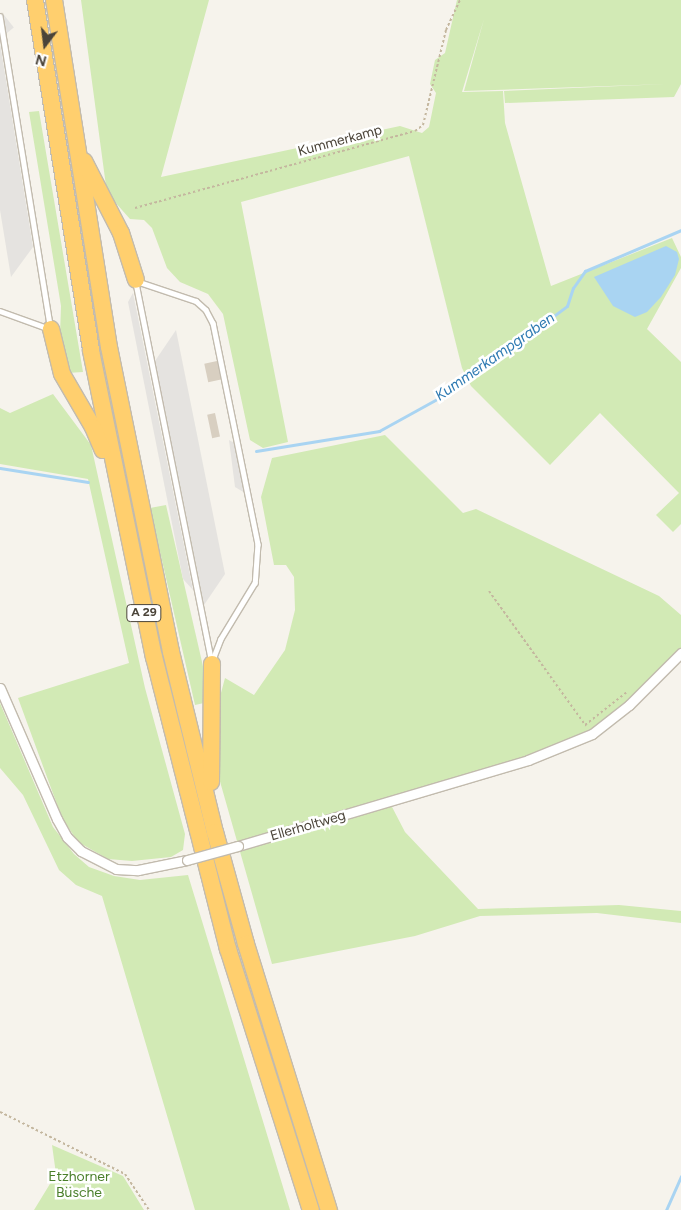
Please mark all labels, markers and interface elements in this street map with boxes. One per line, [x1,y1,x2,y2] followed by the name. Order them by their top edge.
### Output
[20,20,70,70] north arrow
[34,50,48,70] text: N
[296,122,384,160] street label: Kummerkamp
[432,309,558,405] water label: Kummerkampgraben
[125,604,163,622] road number: A 29
[268,807,348,845] street label: Ellerholtweg
[48,1169,110,1202] park label: Etzhorner Büsche

